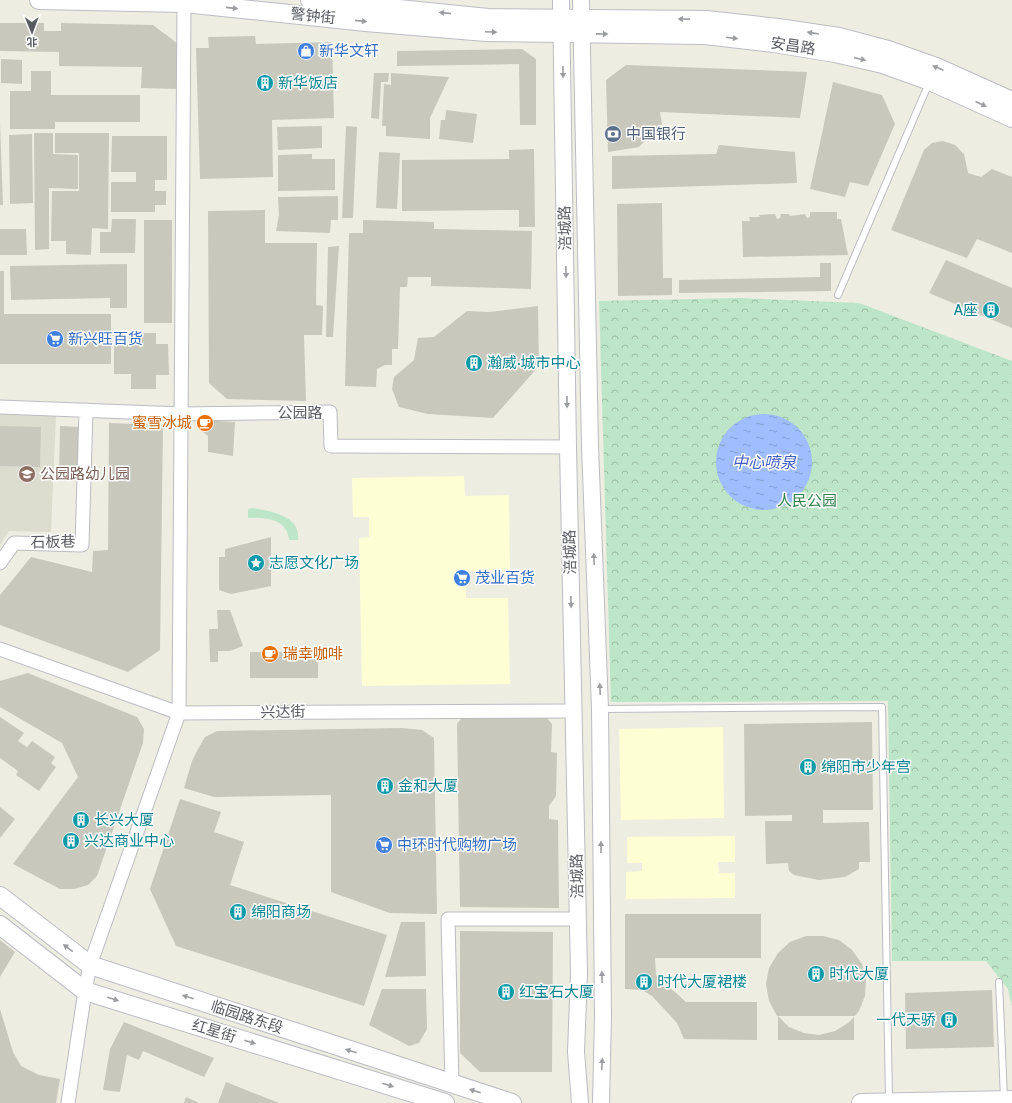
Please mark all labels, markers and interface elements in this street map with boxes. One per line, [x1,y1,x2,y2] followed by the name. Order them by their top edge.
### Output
[226,5,238,11] one-way arrow
[290,5,336,27] street label: 警钟街
[439,10,451,17] one-way arrow
[12,12,52,52] north arrow
[677,16,690,22] one-way arrow
[355,18,367,25] one-way arrow
[484,29,497,35] one-way arrow
[807,30,819,36] one-way arrow
[596,31,609,37] one-way arrow
[769,34,817,58] street label: 安昌路
[27,35,38,49] text: 北
[725,35,738,41] one-way arrow
[296,41,316,61] shop icon: 新华文轩
[319,42,379,60] place label: 新华文轩
[854,56,866,62] one-way arrow
[933,65,944,71] one-way arrow
[560,66,566,79] one-way arrow
[255,73,275,93] building icon: 新华饭店
[278,74,338,92] place label: 新华饭店
[976,101,987,107] one-way arrow
[603,124,623,144] bank icon: 中国银行
[626,125,686,143] place label: 中国银行
[556,205,574,251] street label: 涪城路
[562,266,569,278] one-way arrow
[981,300,1001,320] building icon: A座
[954,301,978,319] place label: A座
[45,329,65,349] supermarket icon: 新兴旺百货
[68,330,143,348] place label: 新兴旺百货
[464,353,484,373] building icon: 瀚威·城市中心
[487,354,581,372] place label: 瀚威·城市中心
[564,396,570,409] one-way arrow
[277,404,323,422] street label: 公园路
[195,413,215,433] cafe icon: 蜜雪冰城
[132,414,192,432] place label: 蜜雪冰城
[732,453,797,472] water label: 中心喷泉
[17,464,37,484] school or university icon: 公园路幼儿园
[40,465,130,483] place label: 公园路幼儿园
[777,492,837,510] park label: 人民公园
[561,529,579,575] street label: 涪城路
[30,533,76,551] street label: 石板巷
[246,553,266,573] place icon: 志愿文化广场
[591,553,598,565] one-way arrow
[269,554,359,572] place label: 志愿文化广场
[452,568,472,588] supermarket icon: 茂业百货
[475,569,535,587] place label: 茂业百货
[568,596,574,609] one-way arrow
[260,644,280,664] cafe icon: 瑞幸咖啡
[283,645,343,663] place label: 瑞幸咖啡
[596,683,603,695] one-way arrow
[260,703,306,721] street label: 兴达街
[798,757,818,777] building icon: 绵阳市少年宫
[821,758,911,776] place label: 绵阳市少年宫
[375,776,395,796] building icon: 金和大厦
[398,777,458,795] place label: 金和大厦
[71,810,91,830] building icon: 长兴大厦
[94,811,154,829] place label: 长兴大厦
[61,831,81,851] building icon: 兴达商业中心
[84,832,174,850] place label: 兴达商业中心
[374,835,394,855] supermarket icon: 中环时代购物广场
[397,836,517,854] place label: 中环时代购物广场
[598,840,604,853] one-way arrow
[568,853,586,899] street label: 涪城路
[228,902,248,922] building icon: 绵阳商场
[251,903,311,921] place label: 绵阳商场
[63,944,74,953] one-way arrow
[806,964,826,984] building icon: 时代大厦
[829,965,889,983] place label: 时代大厦
[599,970,605,983] one-way arrow
[634,972,654,992] building icon: 时代大厦裙楼
[657,973,747,991] place label: 时代大厦裙楼
[496,982,516,1002] building icon: 红宝石大厦
[519,983,594,1001] place label: 红宝石大厦
[181,994,193,1000] one-way arrow
[107,997,119,1003] one-way arrow
[209,997,285,1037] street label: 临园路东段
[939,1010,959,1030] building icon: 一代天骄
[876,1011,936,1029] place label: 一代天骄
[190,1016,238,1046] street label: 红星街
[245,1039,257,1045] one-way arrow
[345,1047,357,1053] one-way arrow
[598,1058,605,1070] one-way arrow
[382,1082,394,1088] one-way arrow
[468,1088,480,1094] one-way arrow

